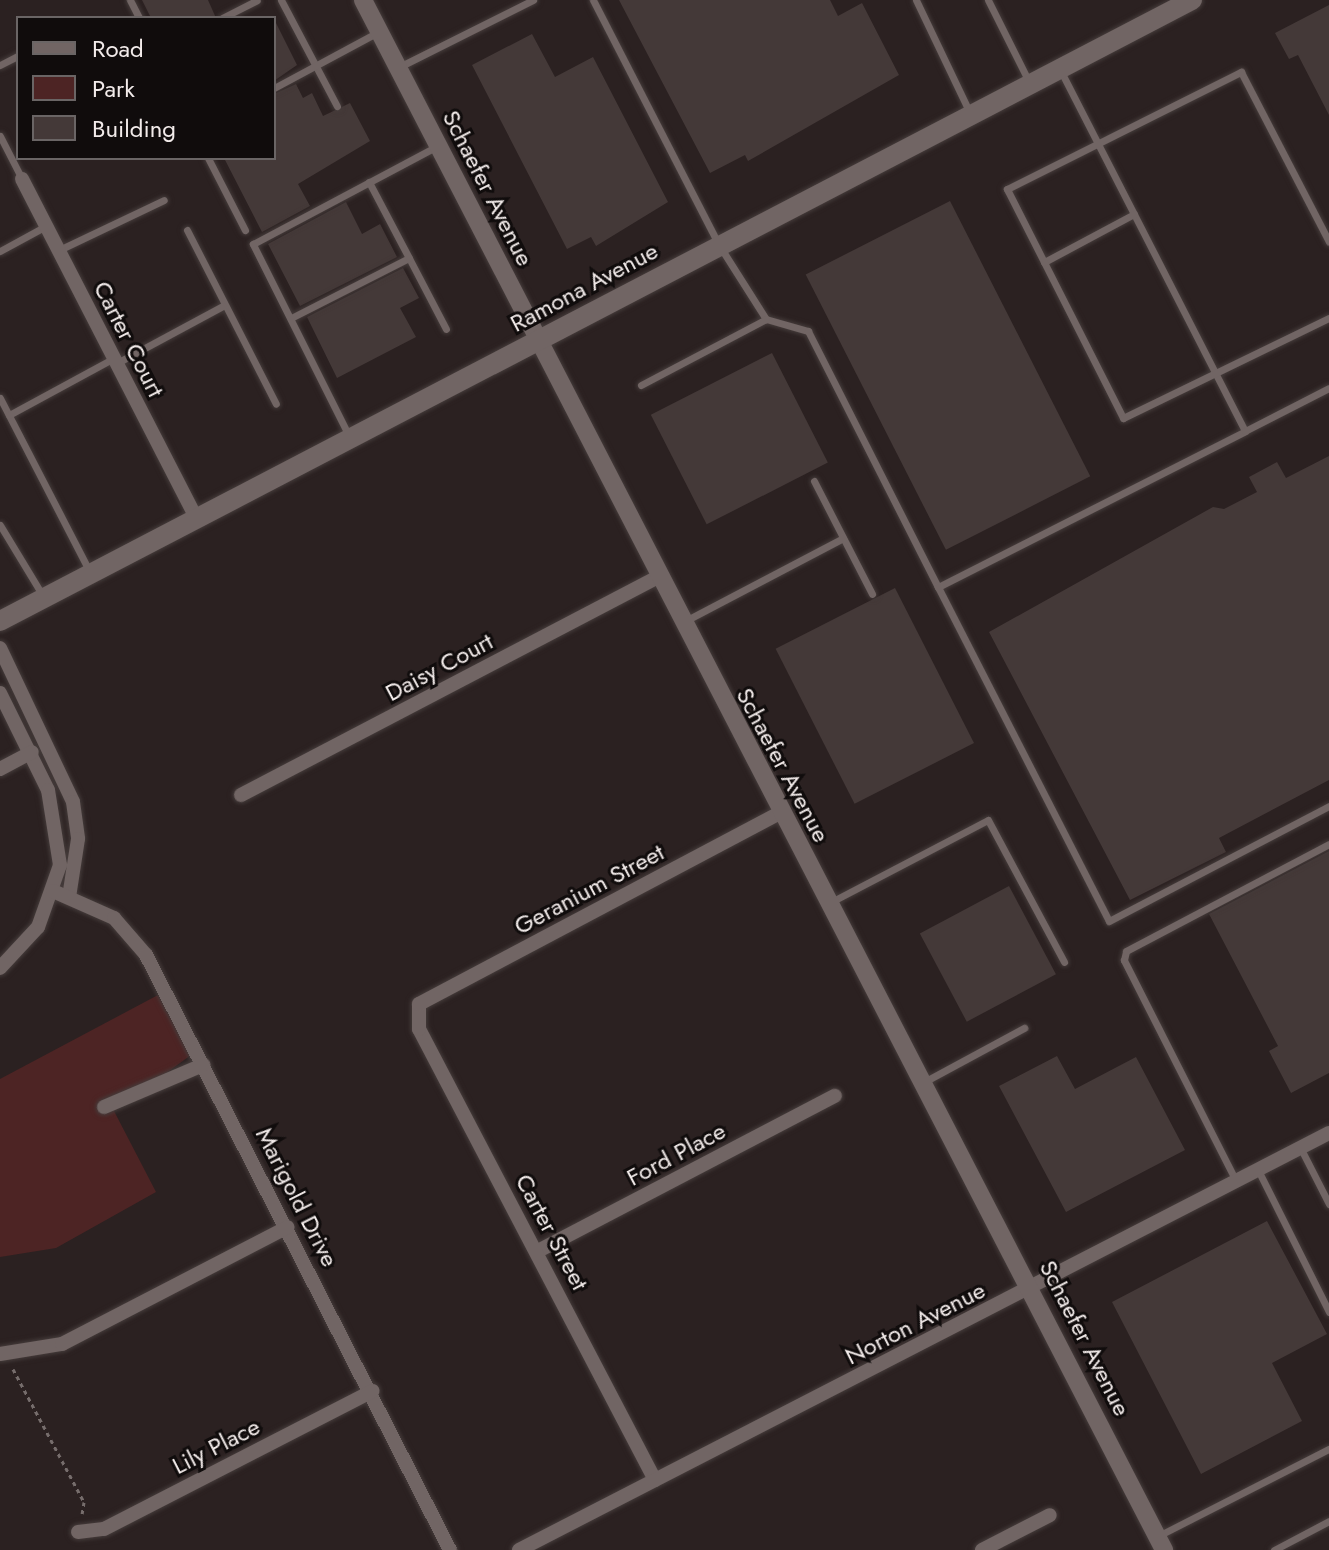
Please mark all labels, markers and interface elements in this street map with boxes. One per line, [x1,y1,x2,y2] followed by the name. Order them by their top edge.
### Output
[16,16,276,160] legend
[92,31,144,66] text: Road
[92,71,135,106] text: Park
[436,105,540,271] street label: Schaefer Avenue
[92,111,176,146] text: Building
[505,236,663,338] street label: Ramona Avenue
[88,276,170,402] street label: Carter Court
[380,627,498,707] street label: Daisy Court
[730,683,836,847] street label: Schaefer Avenue
[509,837,669,941] street label: Geranium Street
[622,1116,730,1192] street label: Ford Place
[250,1123,344,1271] street label: Marigold Drive
[509,1169,595,1295] street label: Carter Street
[1033,1255,1137,1421] street label: Schaefer Avenue
[840,1275,990,1371] street label: Norton Avenue
[167,1412,265,1480] street label: Lily Place

